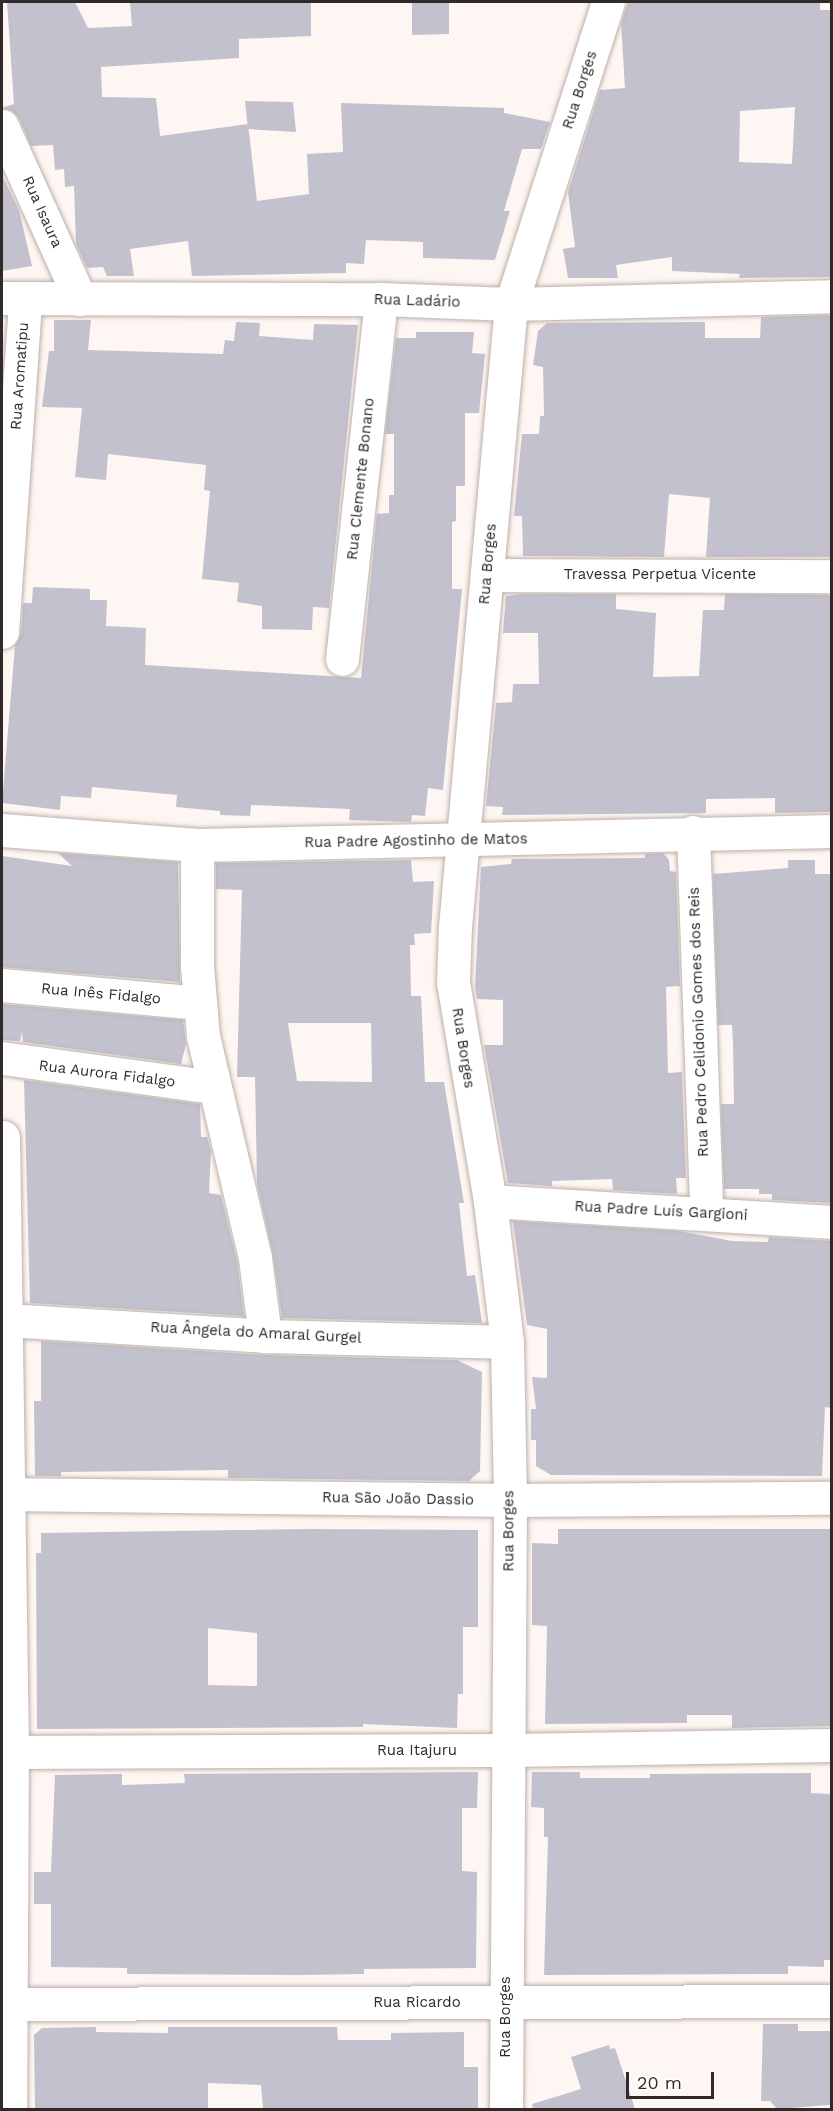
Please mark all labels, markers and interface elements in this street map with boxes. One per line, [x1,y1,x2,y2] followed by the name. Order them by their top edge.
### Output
[559,48,601,132] street label: Rua Borges
[18,173,66,251] street label: Rua Isaura
[373,290,461,312] street label: Rua Ladário
[7,321,33,431] street label: Rua Aromatipu
[344,397,378,561] street label: Rua Clemente Bonano
[475,522,501,606] street label: Rua Borges
[563,566,757,584] street label: Travessa Perpetua Vicente
[304,830,528,852] street label: Rua Padre Agostinho de Matos
[685,886,713,1158] street label: Rua Pedro Celidonio Gomes dos Reis
[40,980,162,1008] street label: Rua Inês Fidalgo
[448,1006,478,1090] street label: Rua Borges
[37,1057,177,1091] street label: Rua Aurora Fidalgo
[574,1197,748,1225] street label: Rua Padre Luís Gargioni
[149,1318,363,1348] street label: Rua Ângela do Amaral Gurgel
[321,1489,475,1509] street label: Rua São João Dassio
[500,1490,518,1572] street label: Rua Borges
[377,1742,457,1760] street label: Rua Itajuru
[497,1976,515,2058] street label: Rua Borges
[373,1994,461,2012] street label: Rua Ricardo
[629,2060,718,2098] scale bar
[637,2072,682,2093] text: 20 m

